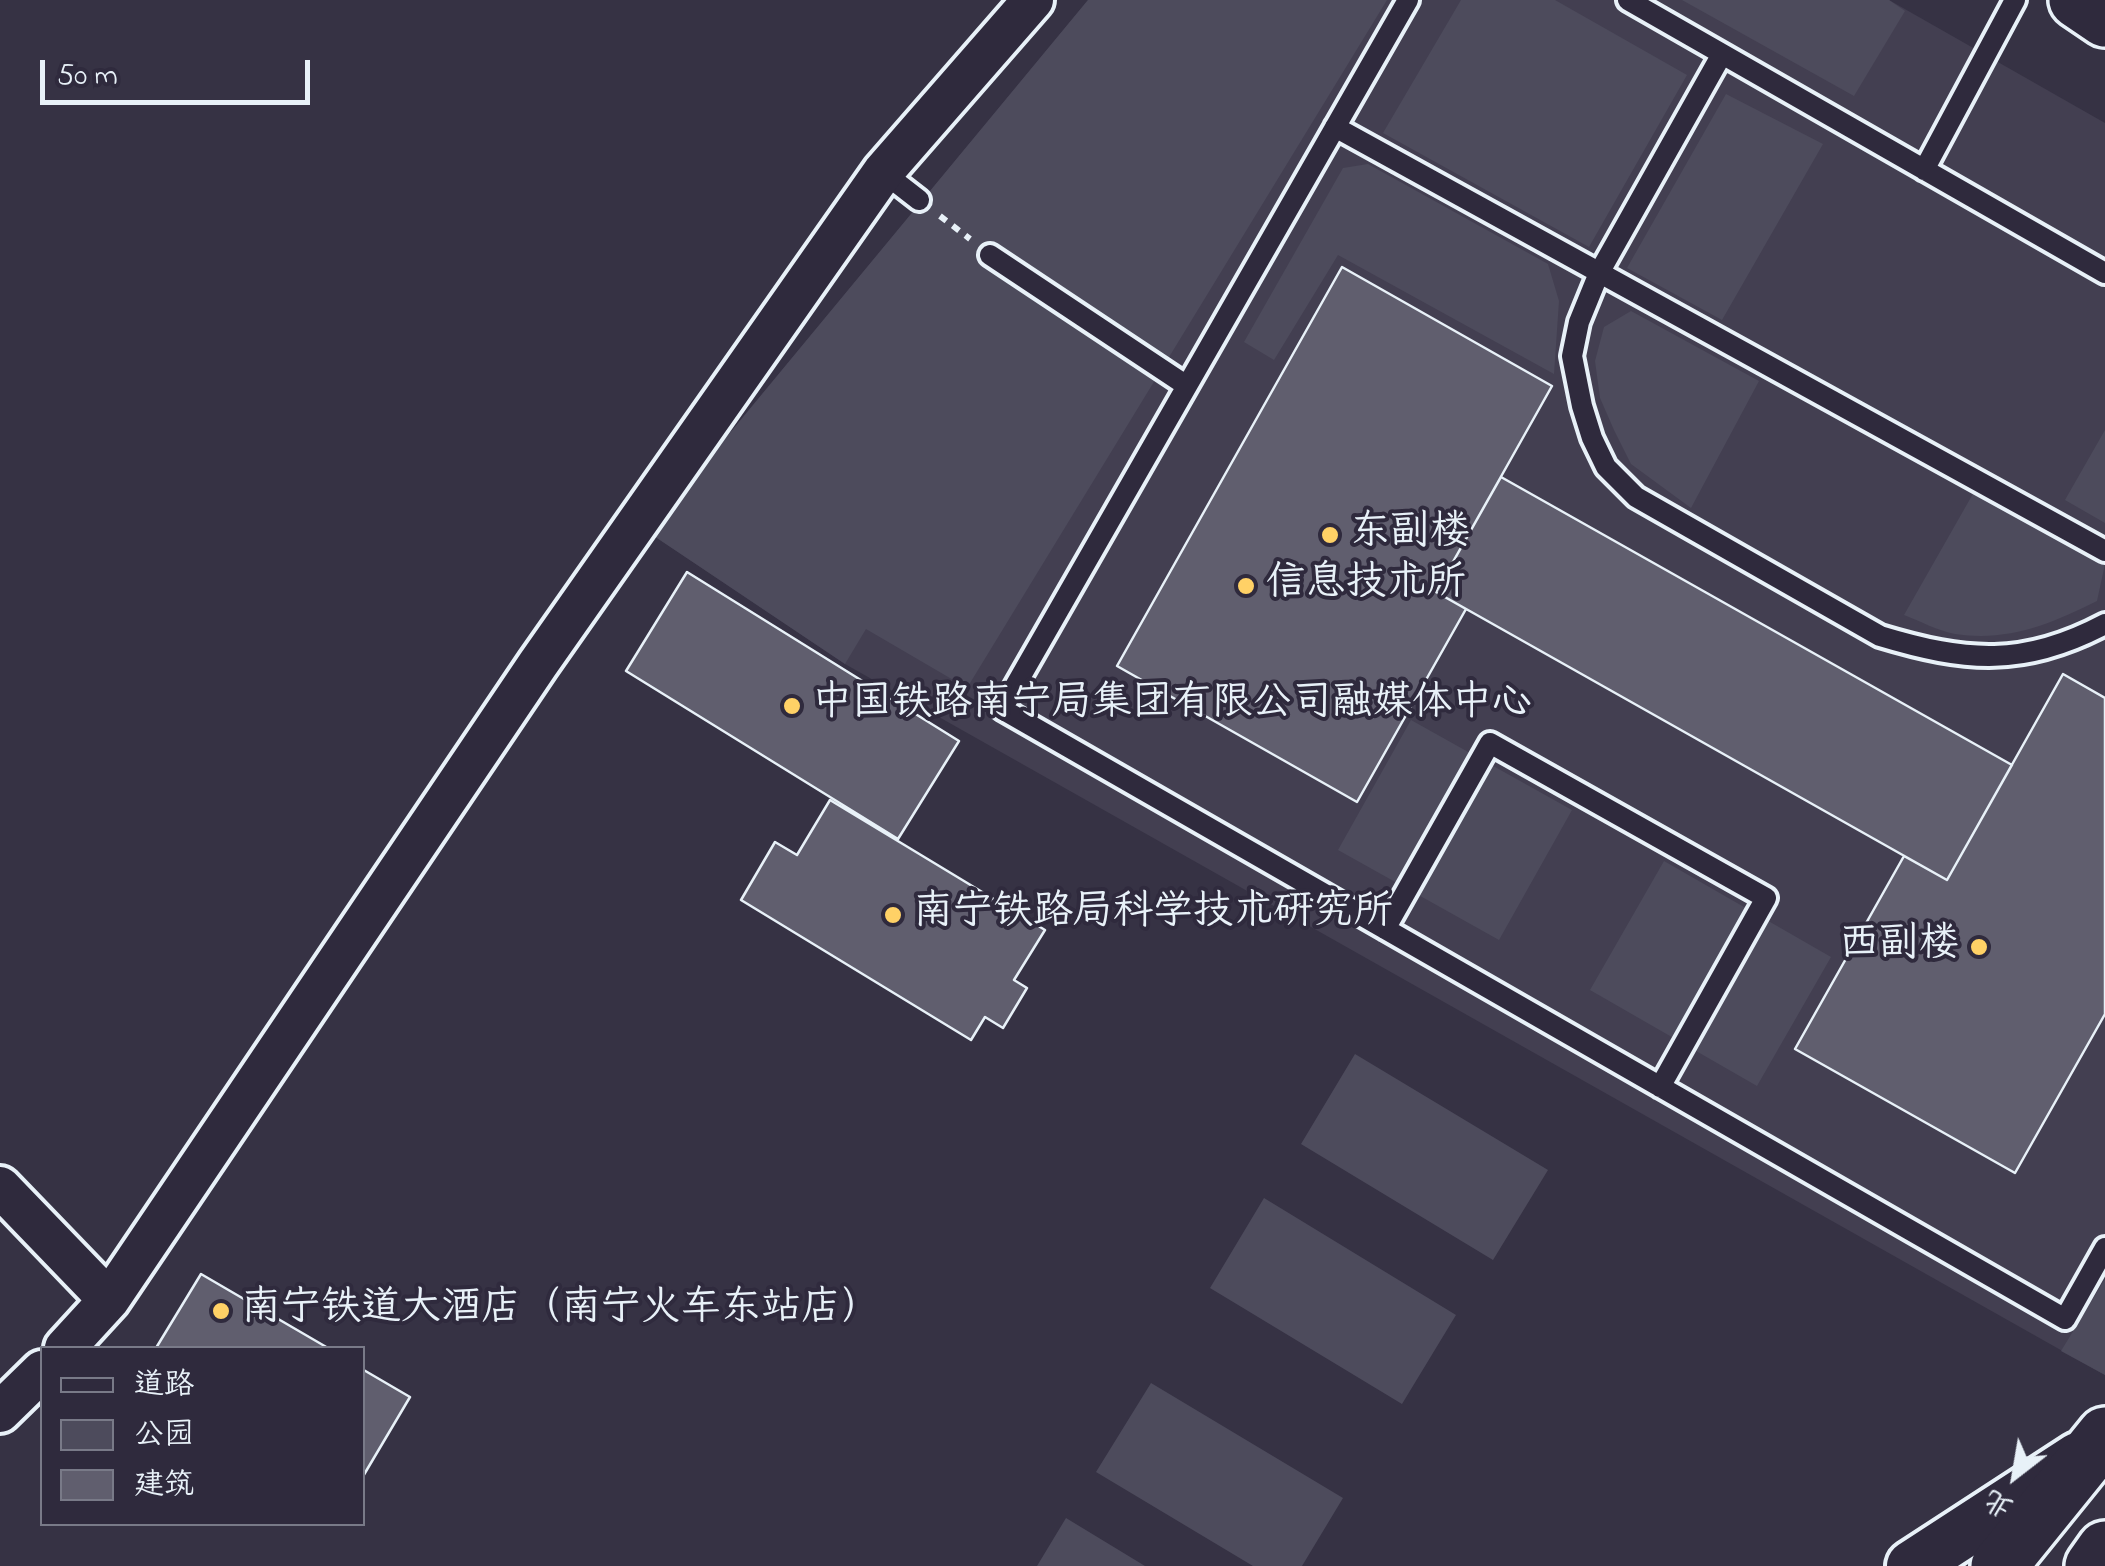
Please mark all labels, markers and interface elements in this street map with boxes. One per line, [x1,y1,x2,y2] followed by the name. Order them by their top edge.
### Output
[45,40,315,102] scale bar
[57,55,118,99] text: 50 m
[1350,511,1470,559] place label: 东副楼
[1319,524,1341,546] marker: 东副楼
[1266,562,1466,610] place label: 信息技术所
[1235,575,1257,597] marker: 信息技术所
[812,682,1532,730] place label: 中国铁路南宁局集团有限公司融媒体中心
[781,695,803,717] marker: 中国铁路南宁局集团有限公司融媒体中心
[913,891,1393,939] place label: 南宁铁路局科学技术研究所
[882,904,904,926] marker: 南宁铁路局科学技术研究所
[1839,923,1959,971] place label: 西副楼
[1968,936,1990,958] marker: 西副楼
[241,1287,881,1335] place label: 南宁铁道大酒店（南宁火车东站店）
[210,1300,232,1322] marker: 南宁铁道大酒店（南宁火车东站店）
[40,1346,365,1526] legend
[134,1364,194,1408] text: 道路
[134,1414,194,1458] text: 公园
[1965,1426,2065,1526] north arrow
[134,1464,194,1508] text: 建筑
[1977,1477,2022,1527] text: 北

